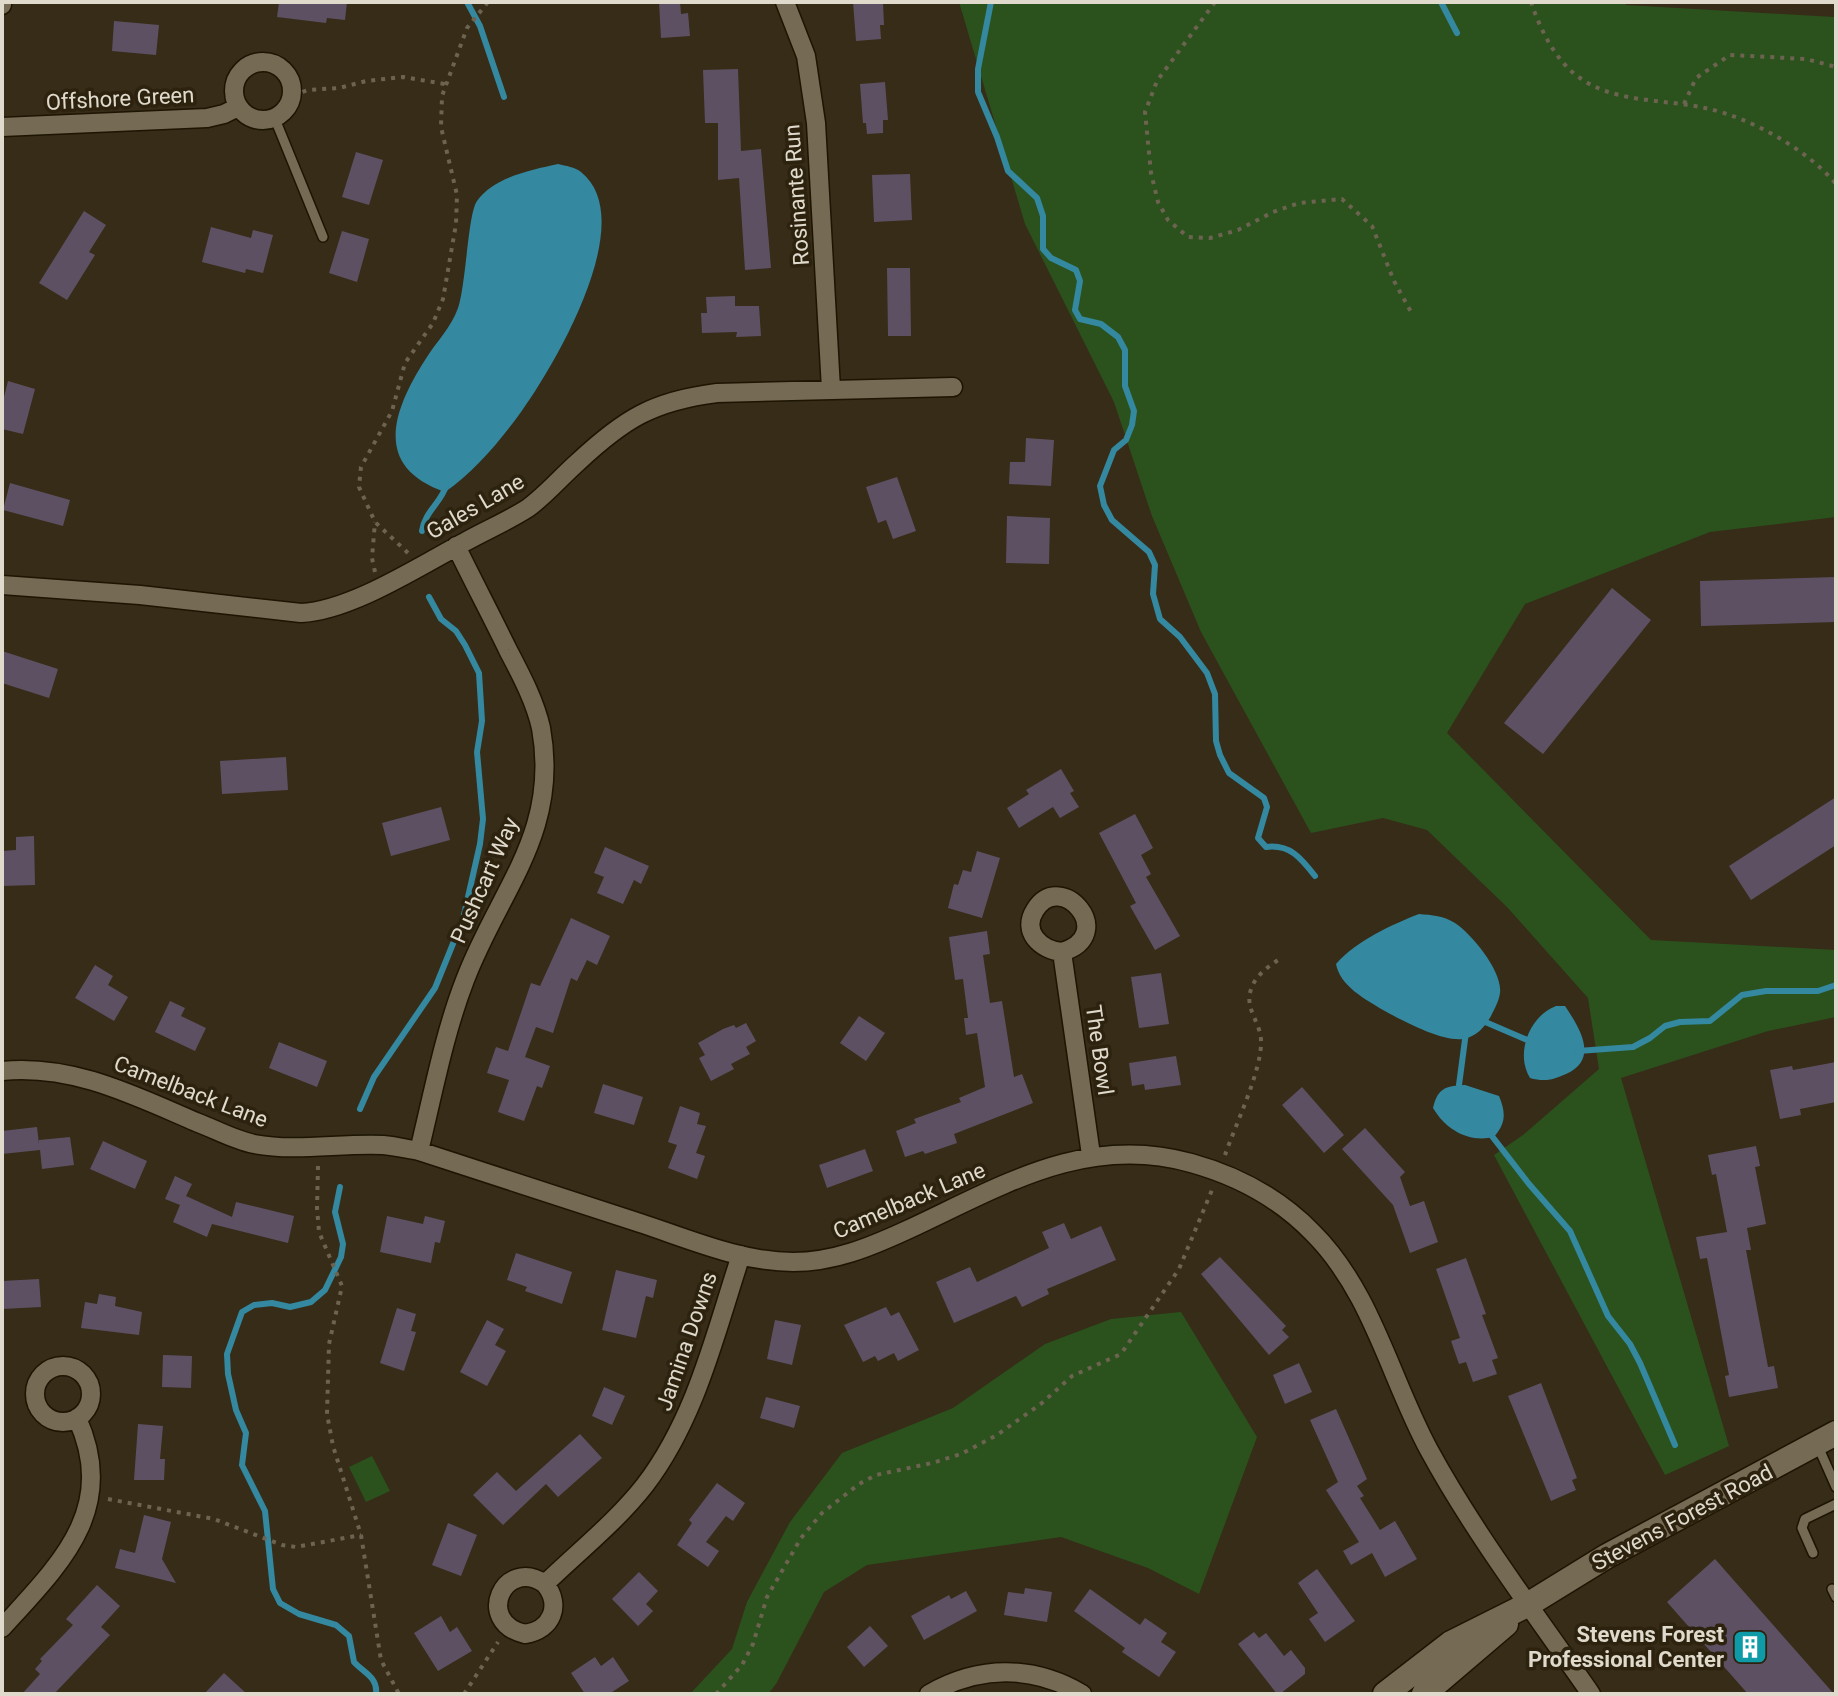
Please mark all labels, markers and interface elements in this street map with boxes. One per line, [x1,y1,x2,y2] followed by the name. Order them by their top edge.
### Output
[45,82,195,115] street label: Offshore Green
[779,124,814,266] street label: Rosinante Run
[422,469,528,544] street label: Gales Lane
[446,813,524,947] street label: Pushcart Way
[1081,1004,1118,1097] street label: The Bowl
[110,1051,271,1132] street label: Camelback Lane
[829,1157,989,1244] street label: Camelback Lane
[651,1268,722,1414] street label: Jamina Downs
[1588,1459,1777,1576] street label: Stevens Forest Road
[1528,1622,1725,1672] place label: Stevens Forest Professional Center
[1731,1628,1769,1666] building icon: Stevens Forest Professional Center

